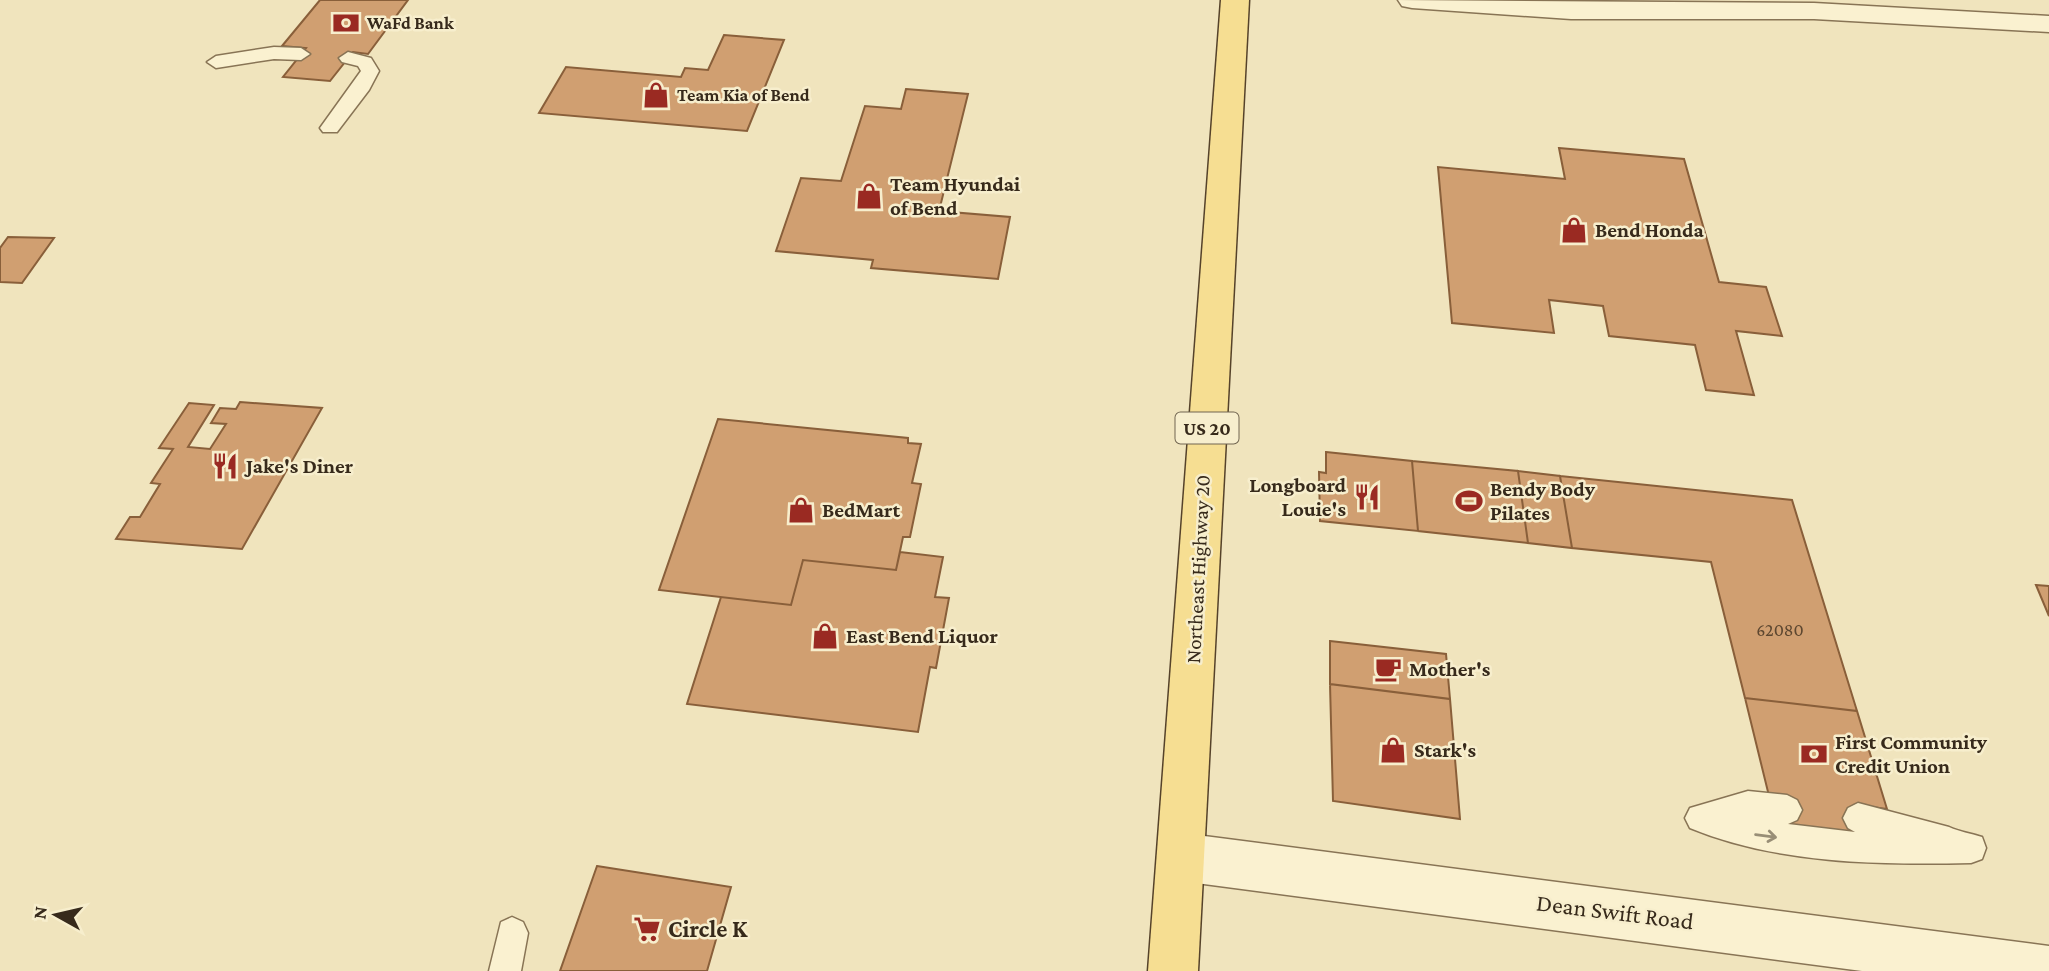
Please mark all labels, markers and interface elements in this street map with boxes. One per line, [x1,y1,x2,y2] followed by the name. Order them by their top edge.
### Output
[331,8,361,38] bank icon: WaFd Bank
[366,13,454,33] place label: WaFd Bank
[641,80,671,110] shop icon: Team Kia of Bend
[677,85,810,105] place label: Team Kia of Bend
[890,172,1020,220] place label: Team Hyundai of Bend
[854,181,884,211] shop icon: Team Hyundai of Bend
[1559,215,1589,245] shop icon: Bend Honda
[1595,218,1705,242] place label: Bend Honda
[1176,412,1238,444] road number: US 20
[210,451,240,481] restaurant icon: Jake's Diner
[244,454,354,478] place label: Jake's Diner
[1249,473,1347,521] place label: Longboard Louie's
[1181,474,1215,664] street label: Northeast Highway 20
[1490,477,1596,525] place label: Bendy Body Pilates
[1352,482,1382,512] restaurant icon: Longboard Louie's
[1454,486,1484,516] sports icon: Bendy Body Pilates
[786,495,816,525] shop icon: BedMart
[822,498,901,522] place label: BedMart
[1756,620,1804,640] house number: 62080
[810,621,840,651] shop icon: East Bend Liquor
[846,624,998,648] place label: East Bend Liquor
[1373,654,1403,684] cafe icon: Mother's
[1409,657,1491,681] place label: Mother's
[1835,730,1988,778] place label: First Community Credit Union
[1378,735,1408,765] shop icon: Stark's
[1414,738,1477,762] place label: Stark's
[1799,739,1829,769] bank icon: First Community Credit Union
[1754,830,1777,843] one-way arrow
[21,880,91,950] north arrow
[1535,888,1696,935] street label: Dean Swift Road
[28,905,51,921] text: N
[632,914,662,944] supermarket icon: Circle K
[668,915,748,942] place label: Circle K

